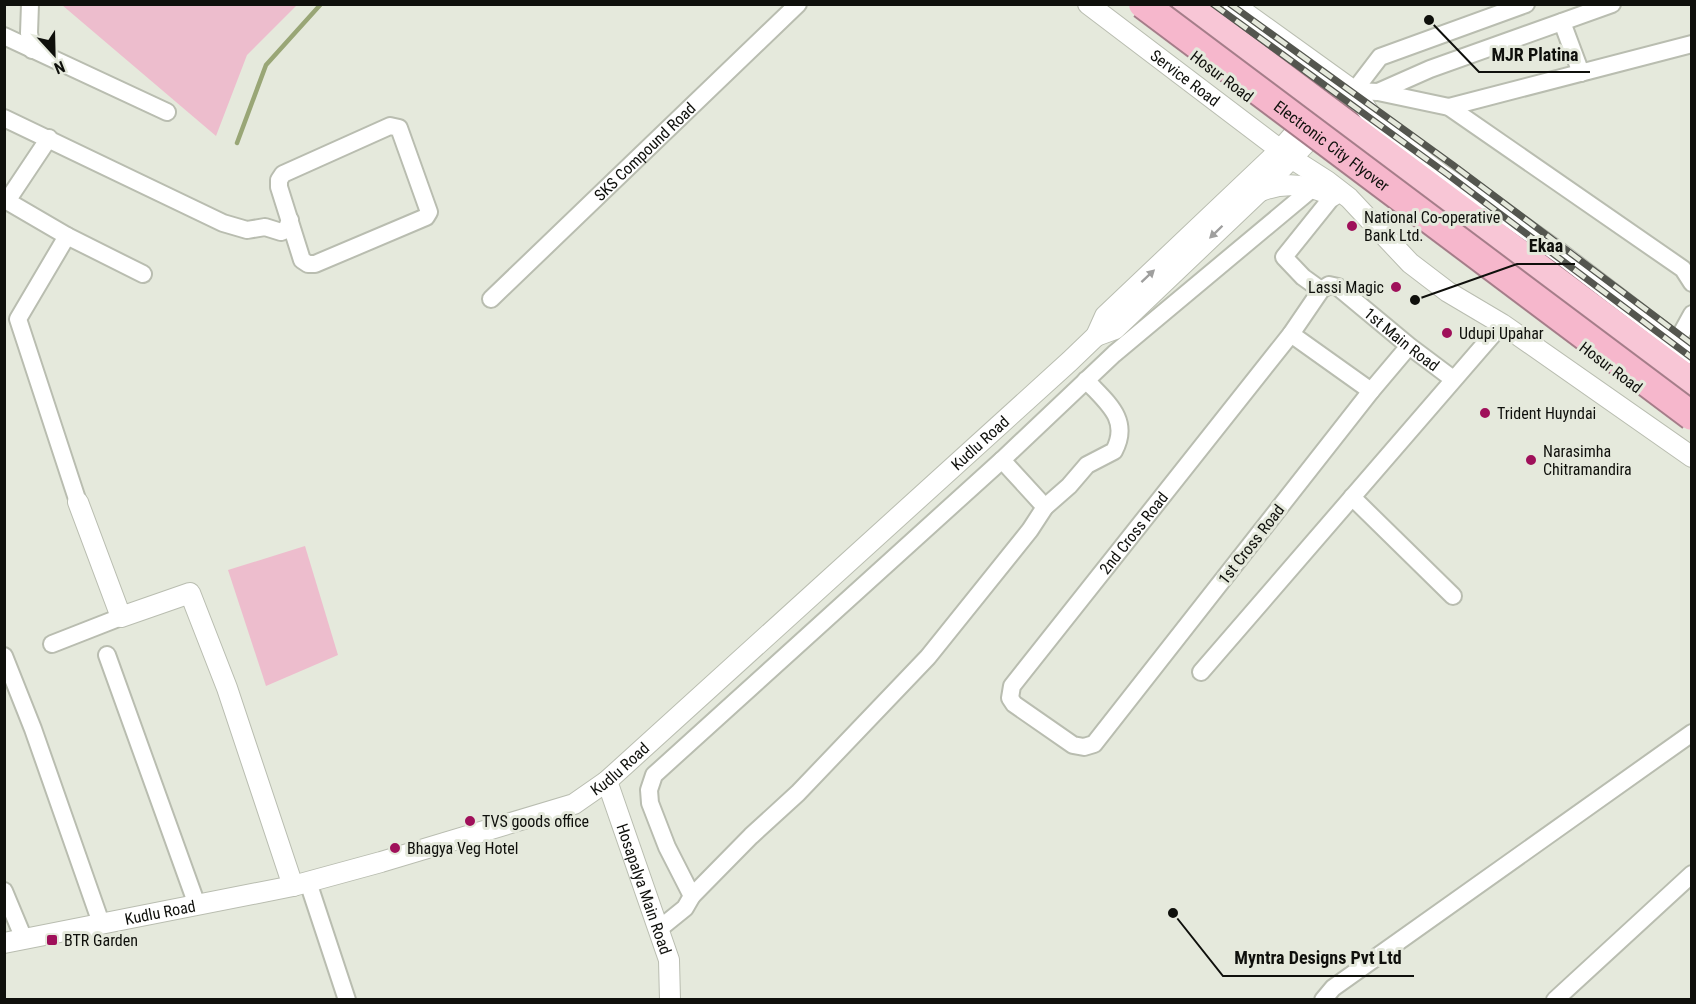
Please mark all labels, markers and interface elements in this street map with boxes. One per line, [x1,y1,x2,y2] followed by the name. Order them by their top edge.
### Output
[24,24,84,84] north arrow
[1479,36,1590,72] callout: MJR Platina
[1491,44,1579,65] text: MJR Platina
[1146,46,1223,110] street label: Service Road
[1187,47,1257,106] street label: Hosur Road
[51,57,68,78] text: N
[1270,97,1393,196] street label: Electronic City Flyover
[590,99,700,205] street label: SKS Compound Road
[1364,208,1500,245] place label: National Co-operative Bank Ltd.
[1345,219,1359,233] marker: National Co-operative Bank Ltd.
[1210,225,1224,239] one-way arrow
[1517,228,1575,264] callout: Ekaa
[1529,235,1563,256] text: Ekaa
[1140,269,1155,283] one-way arrow
[1308,278,1384,297] place label: Lassi Magic
[1389,280,1403,294] marker: Lassi Magic
[1360,304,1443,375] street label: 1st Main Road
[1459,324,1544,343] place label: Udupi Upahar
[1440,326,1454,340] marker: Udupi Upahar
[1576,338,1646,397] street label: Hosur Road
[1497,404,1596,423] place label: Trident Huyndai
[1478,406,1492,420] marker: Trident Huyndai
[947,412,1013,474] street label: Kudlu Road
[1543,442,1632,479] place label: Narasimha Chitramandira
[1524,453,1538,467] marker: Narasimha Chitramandira
[1096,488,1172,578] street label: 2nd Cross Road
[1214,501,1288,588] street label: 1st Cross Road
[587,739,653,800] street label: Kudlu Road
[482,812,589,831] place label: TVS goods office
[463,814,477,828] marker: TVS goods office
[612,821,675,957] street label: Hosapalya Main Road
[407,839,518,858] place label: Bhagya Veg Hotel
[388,841,402,855] marker: Bhagya Veg Hotel
[123,896,197,929] street label: Kudlu Road
[64,931,138,950] place label: BTR Garden
[45,933,59,947] marker: BTR Garden
[1223,940,1414,976] callout: Myntra Designs Pvt Ltd
[1234,947,1402,968] text: Myntra Designs Pvt Ltd

